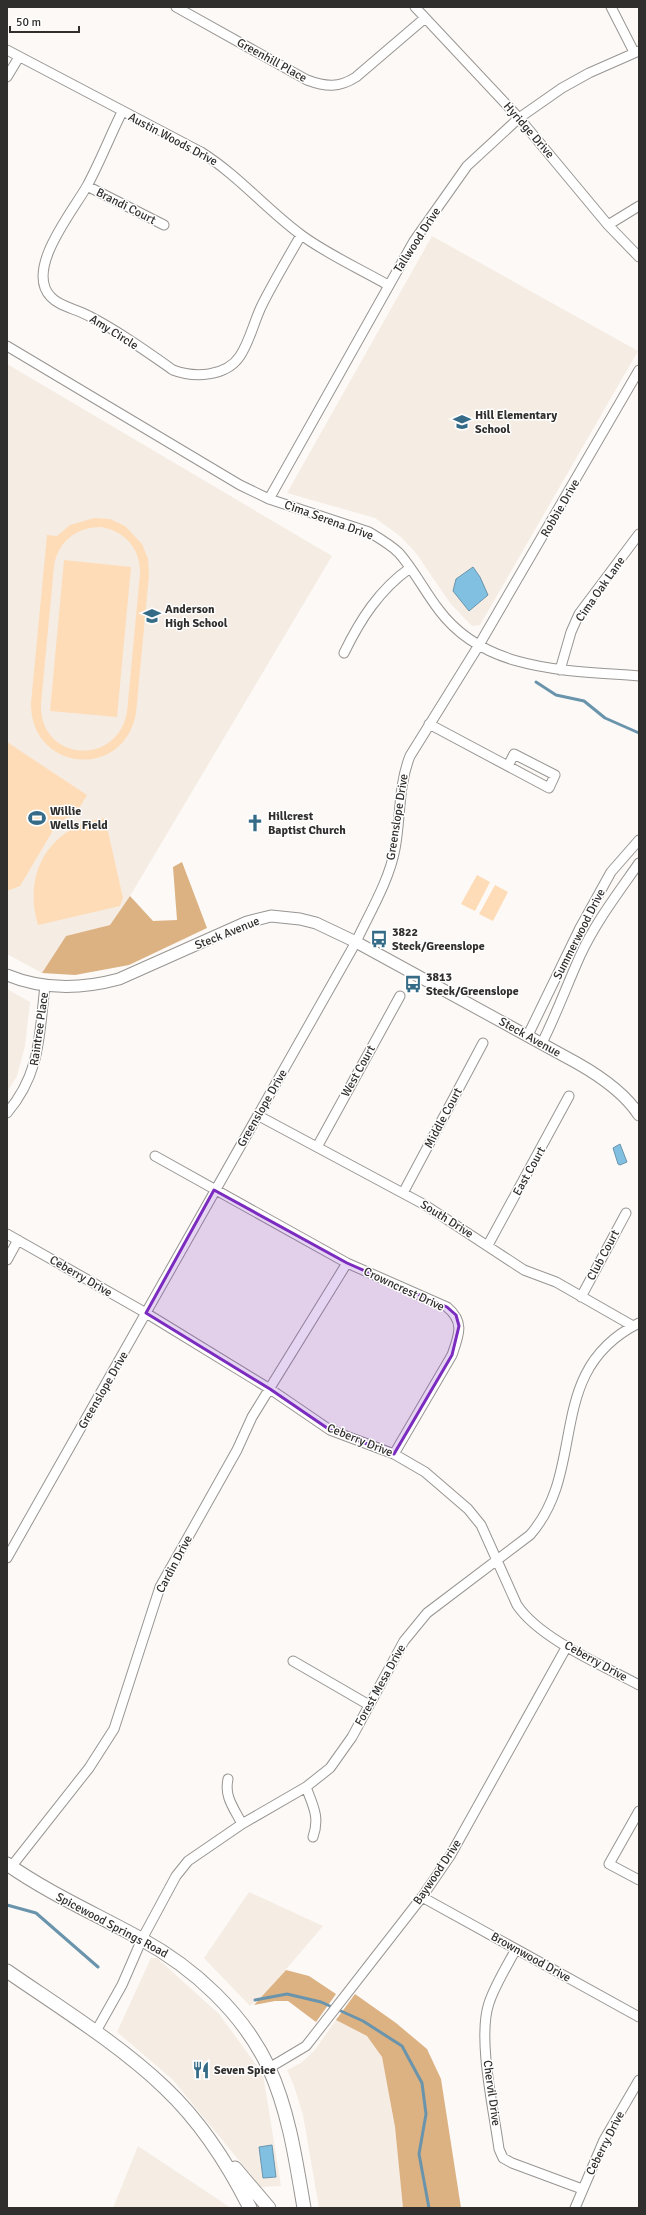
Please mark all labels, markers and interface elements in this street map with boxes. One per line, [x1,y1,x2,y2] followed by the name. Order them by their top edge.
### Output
[10,8,79,34] scale bar
[16,15,41,30] text: 50 m
[234,35,309,86] street label: Greenhill Place
[500,99,557,162] street label: Hyridge Drive
[126,110,220,169] street label: Austin Woods Drive
[93,185,158,228] street label: Brandi Court
[391,205,444,276] street label: Tallwood Drive
[87,312,141,353] street label: Amy Circle
[475,408,557,437] place label: Hill Elementary School
[452,412,472,432] school or university icon: Hill Elementary School
[538,476,583,540] street label: Robbie Drive
[282,497,375,544] street label: Cima Serena Drive
[572,554,628,625] street label: Cima Oak Lane
[165,602,228,631] place label: Anderson High School
[142,606,162,626] school or university icon: Anderson High School
[383,773,412,861] street label: Greenslope Drive
[50,804,108,833] place label: Willie Wells Field
[27,808,47,828] sports icon: Willie Wells Field
[268,809,346,838] place label: Hillcrest Baptist Church
[245,813,265,833] church icon: Hillcrest Baptist Church
[550,886,609,982] street label: Summerwood Drive
[193,914,262,953] street label: Steck Avenue
[392,925,485,954] place label: 3822 Steck/Greenslope
[369,929,389,949] bus stop icon: 3822 Steck/Greenslope
[426,970,519,999] place label: 3813 Steck/Greenslope
[403,974,423,994] bus stop icon: 3813 Steck/Greenslope
[27,991,52,1067] street label: Raintree Place
[496,1014,563,1061] street label: Steck Avenue
[338,1043,379,1100] street label: West Court
[234,1067,291,1150] street label: Greenslope Drive
[421,1085,466,1151] street label: Middle Court
[510,1144,549,1198] street label: East Court
[417,1197,476,1242] street label: South Drive
[584,1227,623,1283] street label: Club Court
[47,1253,115,1300] street label: Ceberry Drive
[361,1264,447,1315] street label: Crowncrest Drive
[75,1349,132,1432] street label: Greenslope Drive
[325,1420,395,1460] street label: Ceberry Drive
[153,1533,196,1596] street label: Cardin Drive
[562,1638,630,1685] street label: Ceberry Drive
[352,1642,409,1729] street label: Forest Mesa Drive
[410,1837,465,1908] street label: Baywood Drive
[53,1889,171,1961] street label: Spicewood Springs Road
[488,1929,573,1986] street label: Brownwood Drive
[479,2059,504,2127] street label: Chervil Drive
[191,2060,211,2080] restaurant icon: Seven Spice
[214,2063,276,2078] place label: Seven Spice
[583,2109,628,2178] street label: Ceberry Drive

